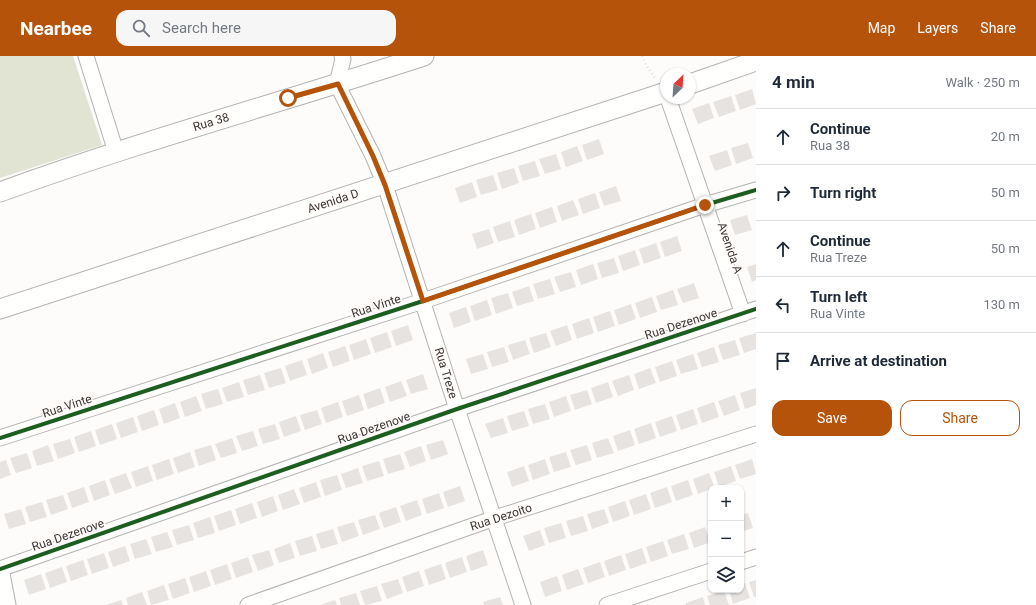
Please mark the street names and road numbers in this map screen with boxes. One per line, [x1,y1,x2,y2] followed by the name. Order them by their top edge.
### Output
[191,110,231,134] street label: Rua 38
[305,186,361,216] street label: Avenida D
[715,221,745,276] street label: Avenida A
[350,291,402,321] street label: Rua Vinte
[643,306,719,342] street label: Rua Dezenove
[432,346,460,400] street label: Rua Treze
[41,391,93,421] street label: Rua Vinte
[336,409,412,447] street label: Rua Dezenove
[468,500,534,534] street label: Rua Dezoito
[30,516,106,554] street label: Rua Dezenove

